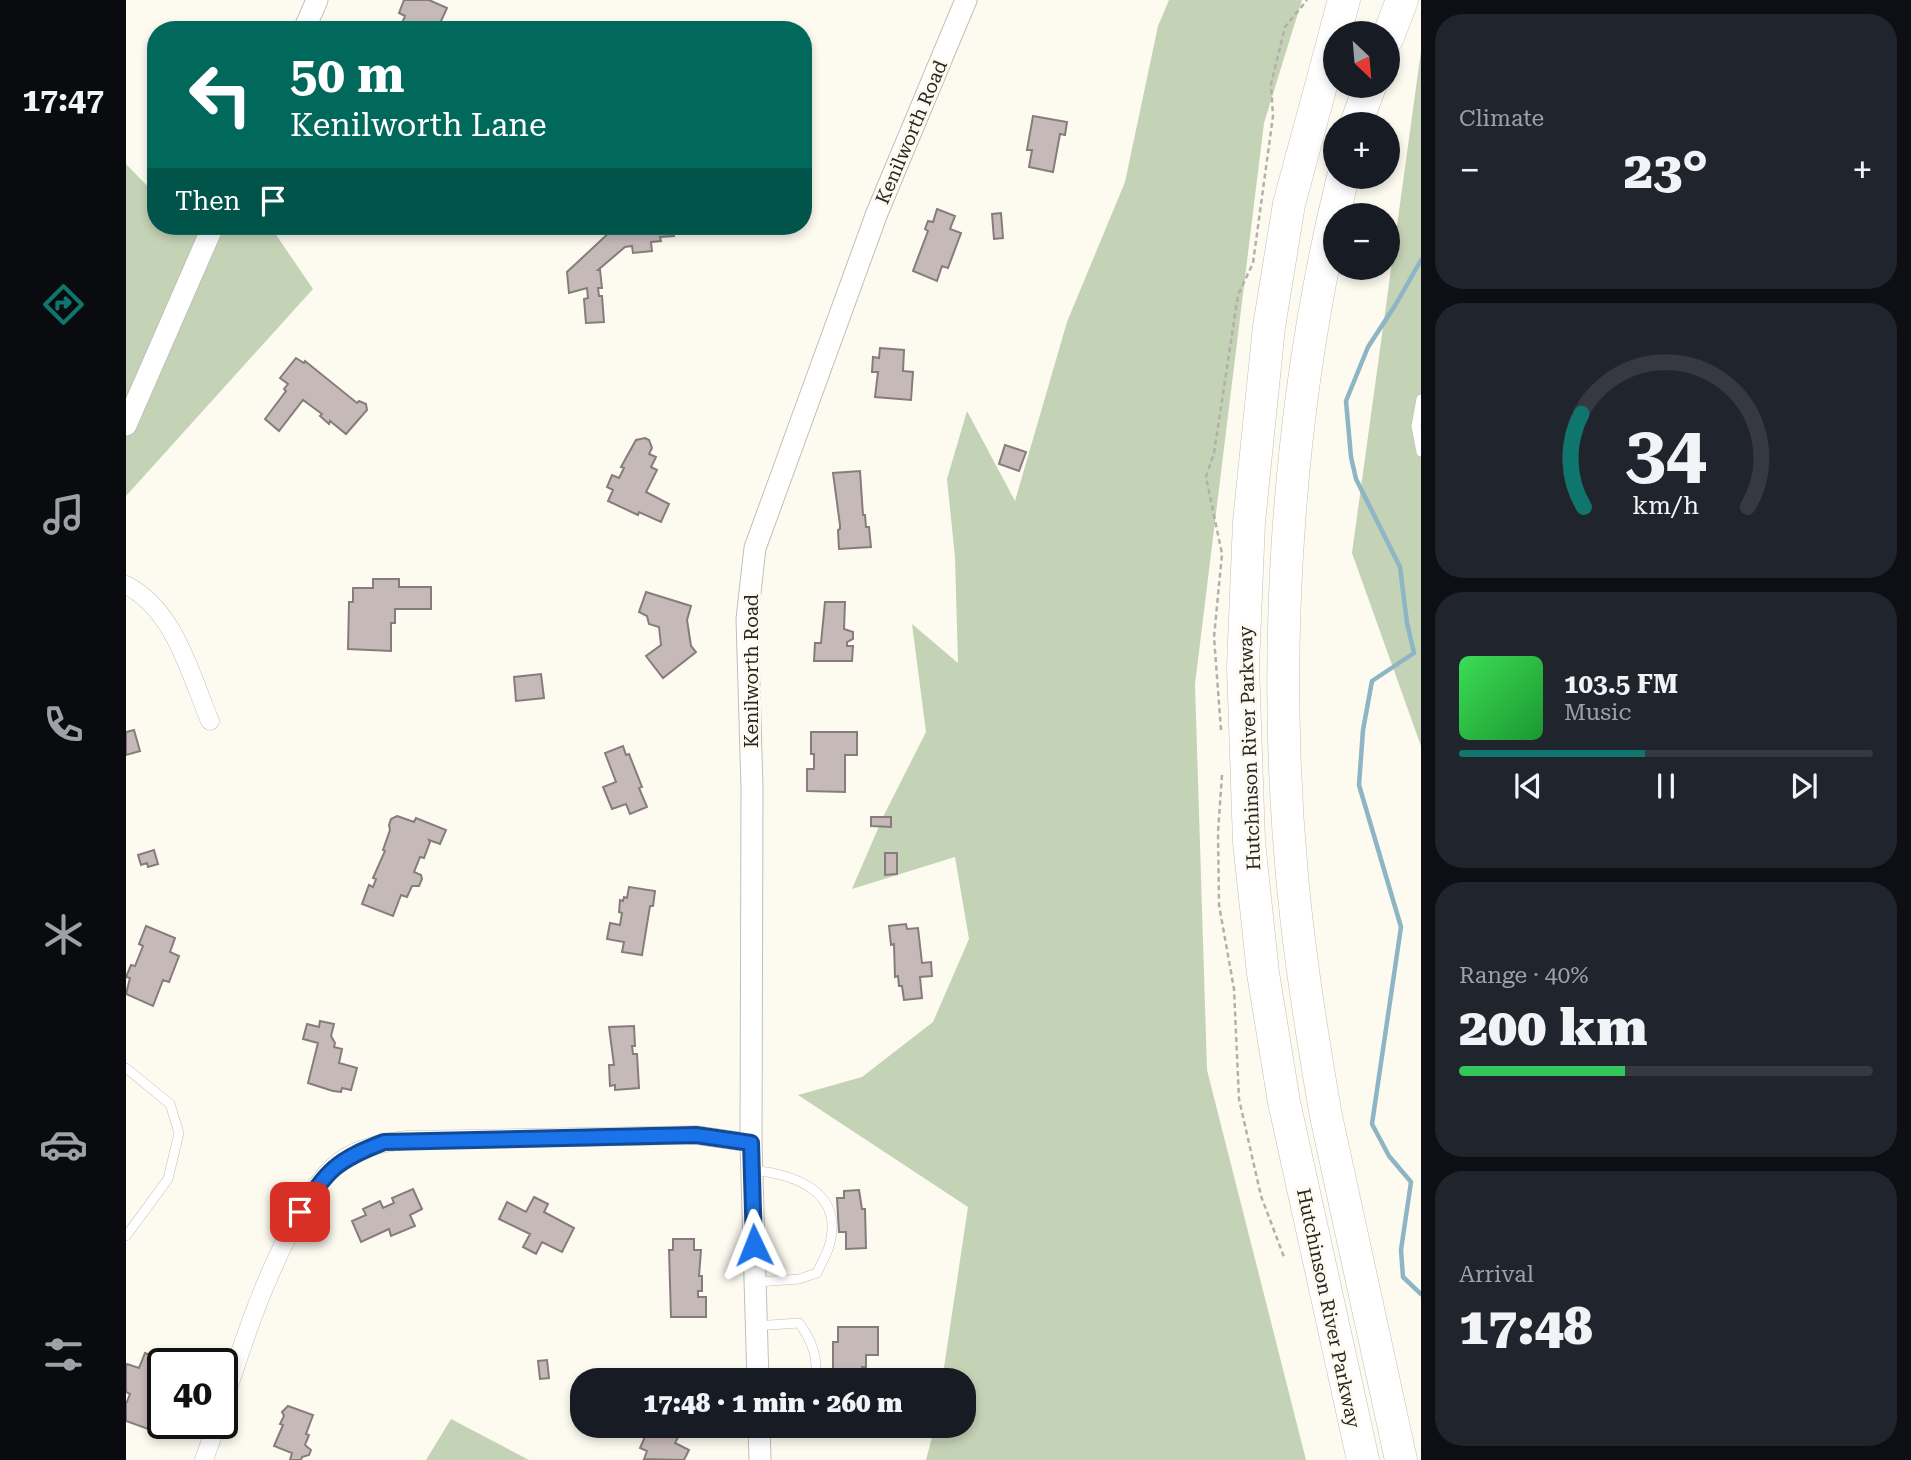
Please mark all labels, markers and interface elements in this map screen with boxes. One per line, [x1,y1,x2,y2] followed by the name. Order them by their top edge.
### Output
[1323,21,1400,98] north arrow
[1323,21,1400,280] map controls
[290,47,405,104] text: 50 m
[175,49,266,140] icon: left
[871,57,952,208] street label: Kenilworth Road
[22,81,104,119] text: 17:47
[1459,105,1544,132] text: Climate
[290,106,546,144] text: Kenilworth Lane
[1323,112,1400,189] button: +
[1624,140,1708,201] text: 23°
[1459,148,1480,192] text: −
[1852,148,1873,192] text: +
[254,182,292,220] icon: arrive
[175,186,240,216] text: Then
[1323,203,1400,280] button: −
[39,280,88,329] icon: directions
[1625,410,1707,495] text: 34
[39,490,88,539] icon: music
[1633,491,1699,520] text: km/h
[740,594,763,748] street label: Kenilworth Road
[1234,625,1265,871] street label: Hutchinson River Parkway
[1564,669,1678,699] text: 103.5 FM
[1564,699,1631,726] text: Music
[39,700,88,749] icon: phone
[1509,767,1547,805] icon: previous
[1647,767,1685,805] icon: pause
[1785,767,1823,805] icon: next
[39,910,88,959] icon: climate
[1459,962,1588,989] text: Range · 40%
[1459,997,1647,1058] text: 200 km
[39,1120,88,1169] icon: car
[270,1182,330,1242] pin
[1292,1186,1365,1431] street label: Hutchinson River Parkway
[281,1193,319,1231] icon: arrive
[717,1208,791,1282] position arrow
[1459,1261,1534,1288] text: Arrival
[1459,1296,1593,1357] text: 17:48
[39,1330,88,1379] icon: filters
[147,1348,238,1439] speed limit sign: 40
[643,1388,903,1418] text: 17:48 · 1 min · 260 m

